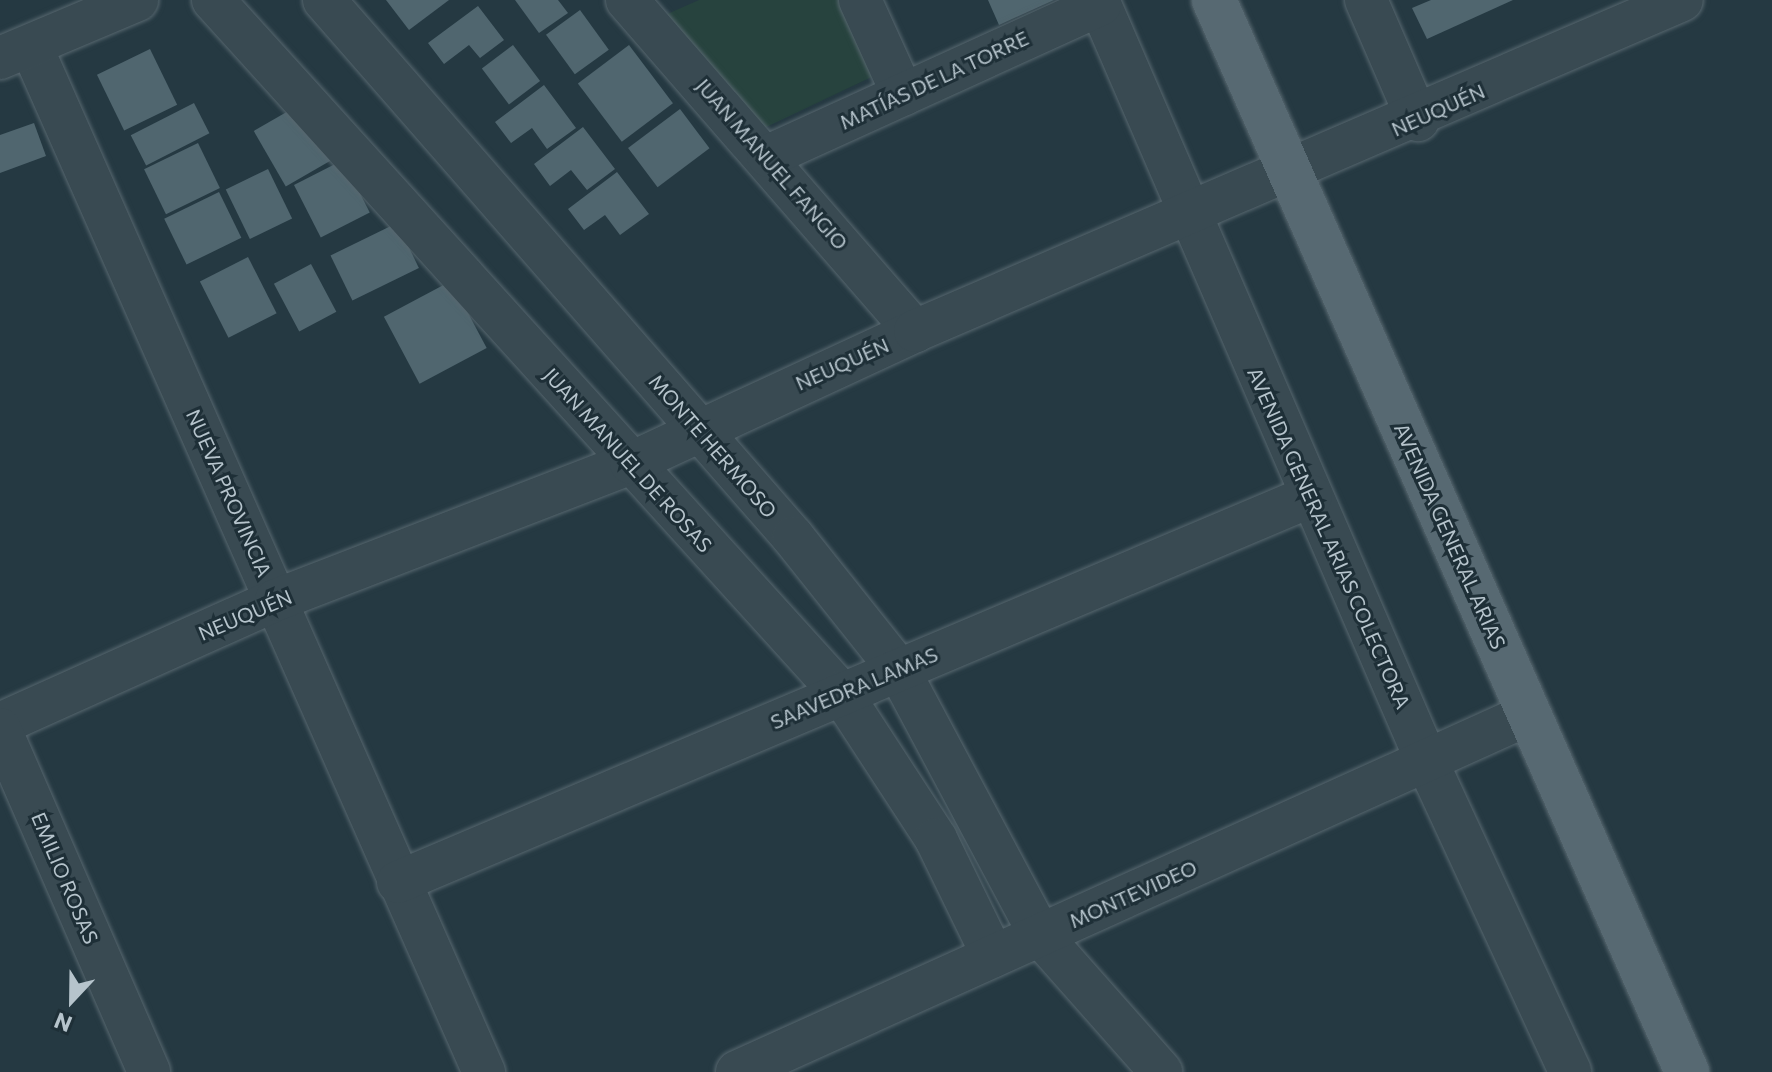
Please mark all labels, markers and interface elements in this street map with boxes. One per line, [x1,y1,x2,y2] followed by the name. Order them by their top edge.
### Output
[836,26,1032,134] street label: MATÍAS DE LA TORRE
[691,74,853,254] street label: JUAN MANUEL FANGIO
[1388,79,1488,141] street label: NEUQUÉN
[792,333,892,395] street label: NEUQUÉN
[539,363,717,557] street label: JUAN MANUEL DE ROSAS
[1243,364,1415,712] street label: AVENIDA GENERAL ARIAS COLECTORA
[644,369,782,523] street label: MONTE HERMOSO
[181,406,277,580] street label: NUEVA PROVINCIA
[1389,419,1511,653] street label: AVENIDA GENERAL ARIAS
[195,585,295,645] street label: NEUQUÉN
[767,642,941,734] street label: SAAVEDRA LAMAS
[27,809,103,947] street label: EMILIO ROSAS
[1065,855,1201,933] street label: MONTEVIDEO
[32,960,112,1040] north arrow
[50,1007,76,1038] text: N

